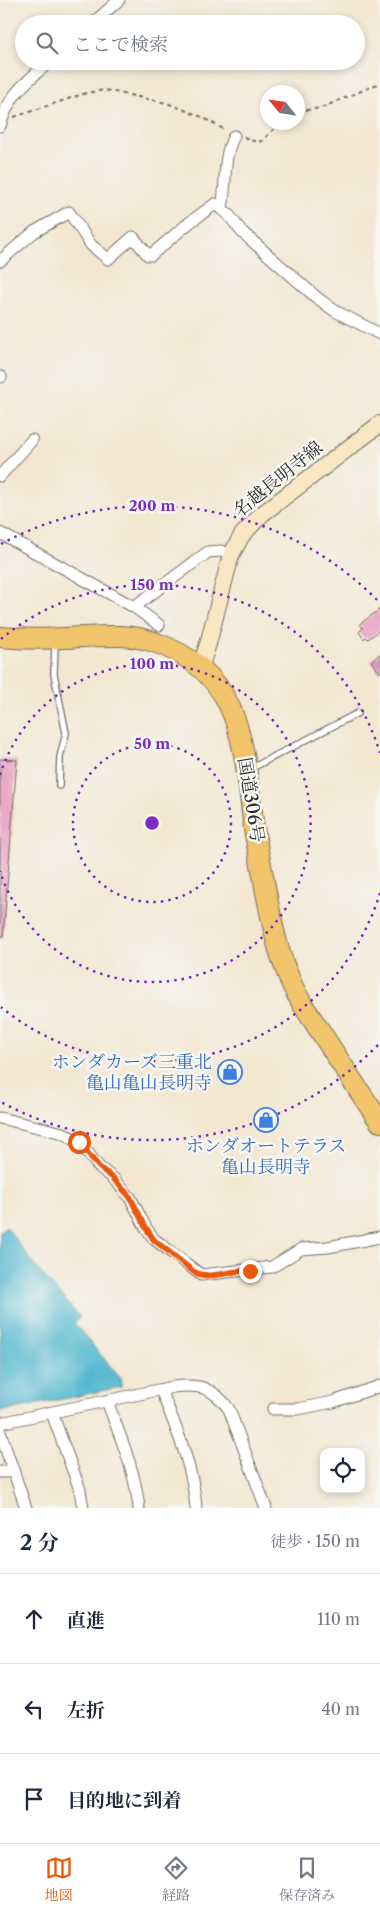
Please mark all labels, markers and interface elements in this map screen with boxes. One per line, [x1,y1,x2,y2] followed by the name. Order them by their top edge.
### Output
[15,15,365,70] search box
[33,29,61,57] icon: search
[73,33,168,56] text: ここで検索
[260,85,305,130] north arrow
[229,436,327,522] street label: 名越長明寺線
[129,496,175,515] text: 200 m
[130,575,174,594] text: 150 m
[130,654,174,673] text: 100 m
[134,734,170,753] text: 50 m
[233,756,269,844] street label: 国道306号
[143,814,161,832] centre of rings
[52,1051,212,1094] place label: ホンダカーズ三重北 亀山亀山長明寺
[217,1059,243,1085] shop icon: ホンダカーズ三重北 亀山亀山長明寺
[253,1107,279,1133] shop icon: ホンダオートテラス 亀山長明寺
[68,1131,91,1154] route start
[186,1135,346,1178] place label: ホンダオートテラス 亀山長明寺
[239,1260,262,1283] route end
[320,1448,365,1493] map controls
[320,1448,365,1493] button: locate
[20,1530,59,1555] text: 2 分
[270,1531,360,1551] text: 徒歩 · 150 m
[20,1605,48,1633] icon: ahead
[67,1609,105,1632] text: 直進
[317,1609,360,1629] text: 110 m
[20,1695,48,1723] icon: left
[67,1699,105,1722] text: 左折
[321,1699,360,1719] text: 40 m
[20,1785,48,1813] icon: arrive
[67,1789,181,1812] text: 目的地に到着
[45,1854,73,1904] tab: 地図
[162,1854,190,1904] tab: 経路
[279,1854,335,1904] tab: 保存済み

